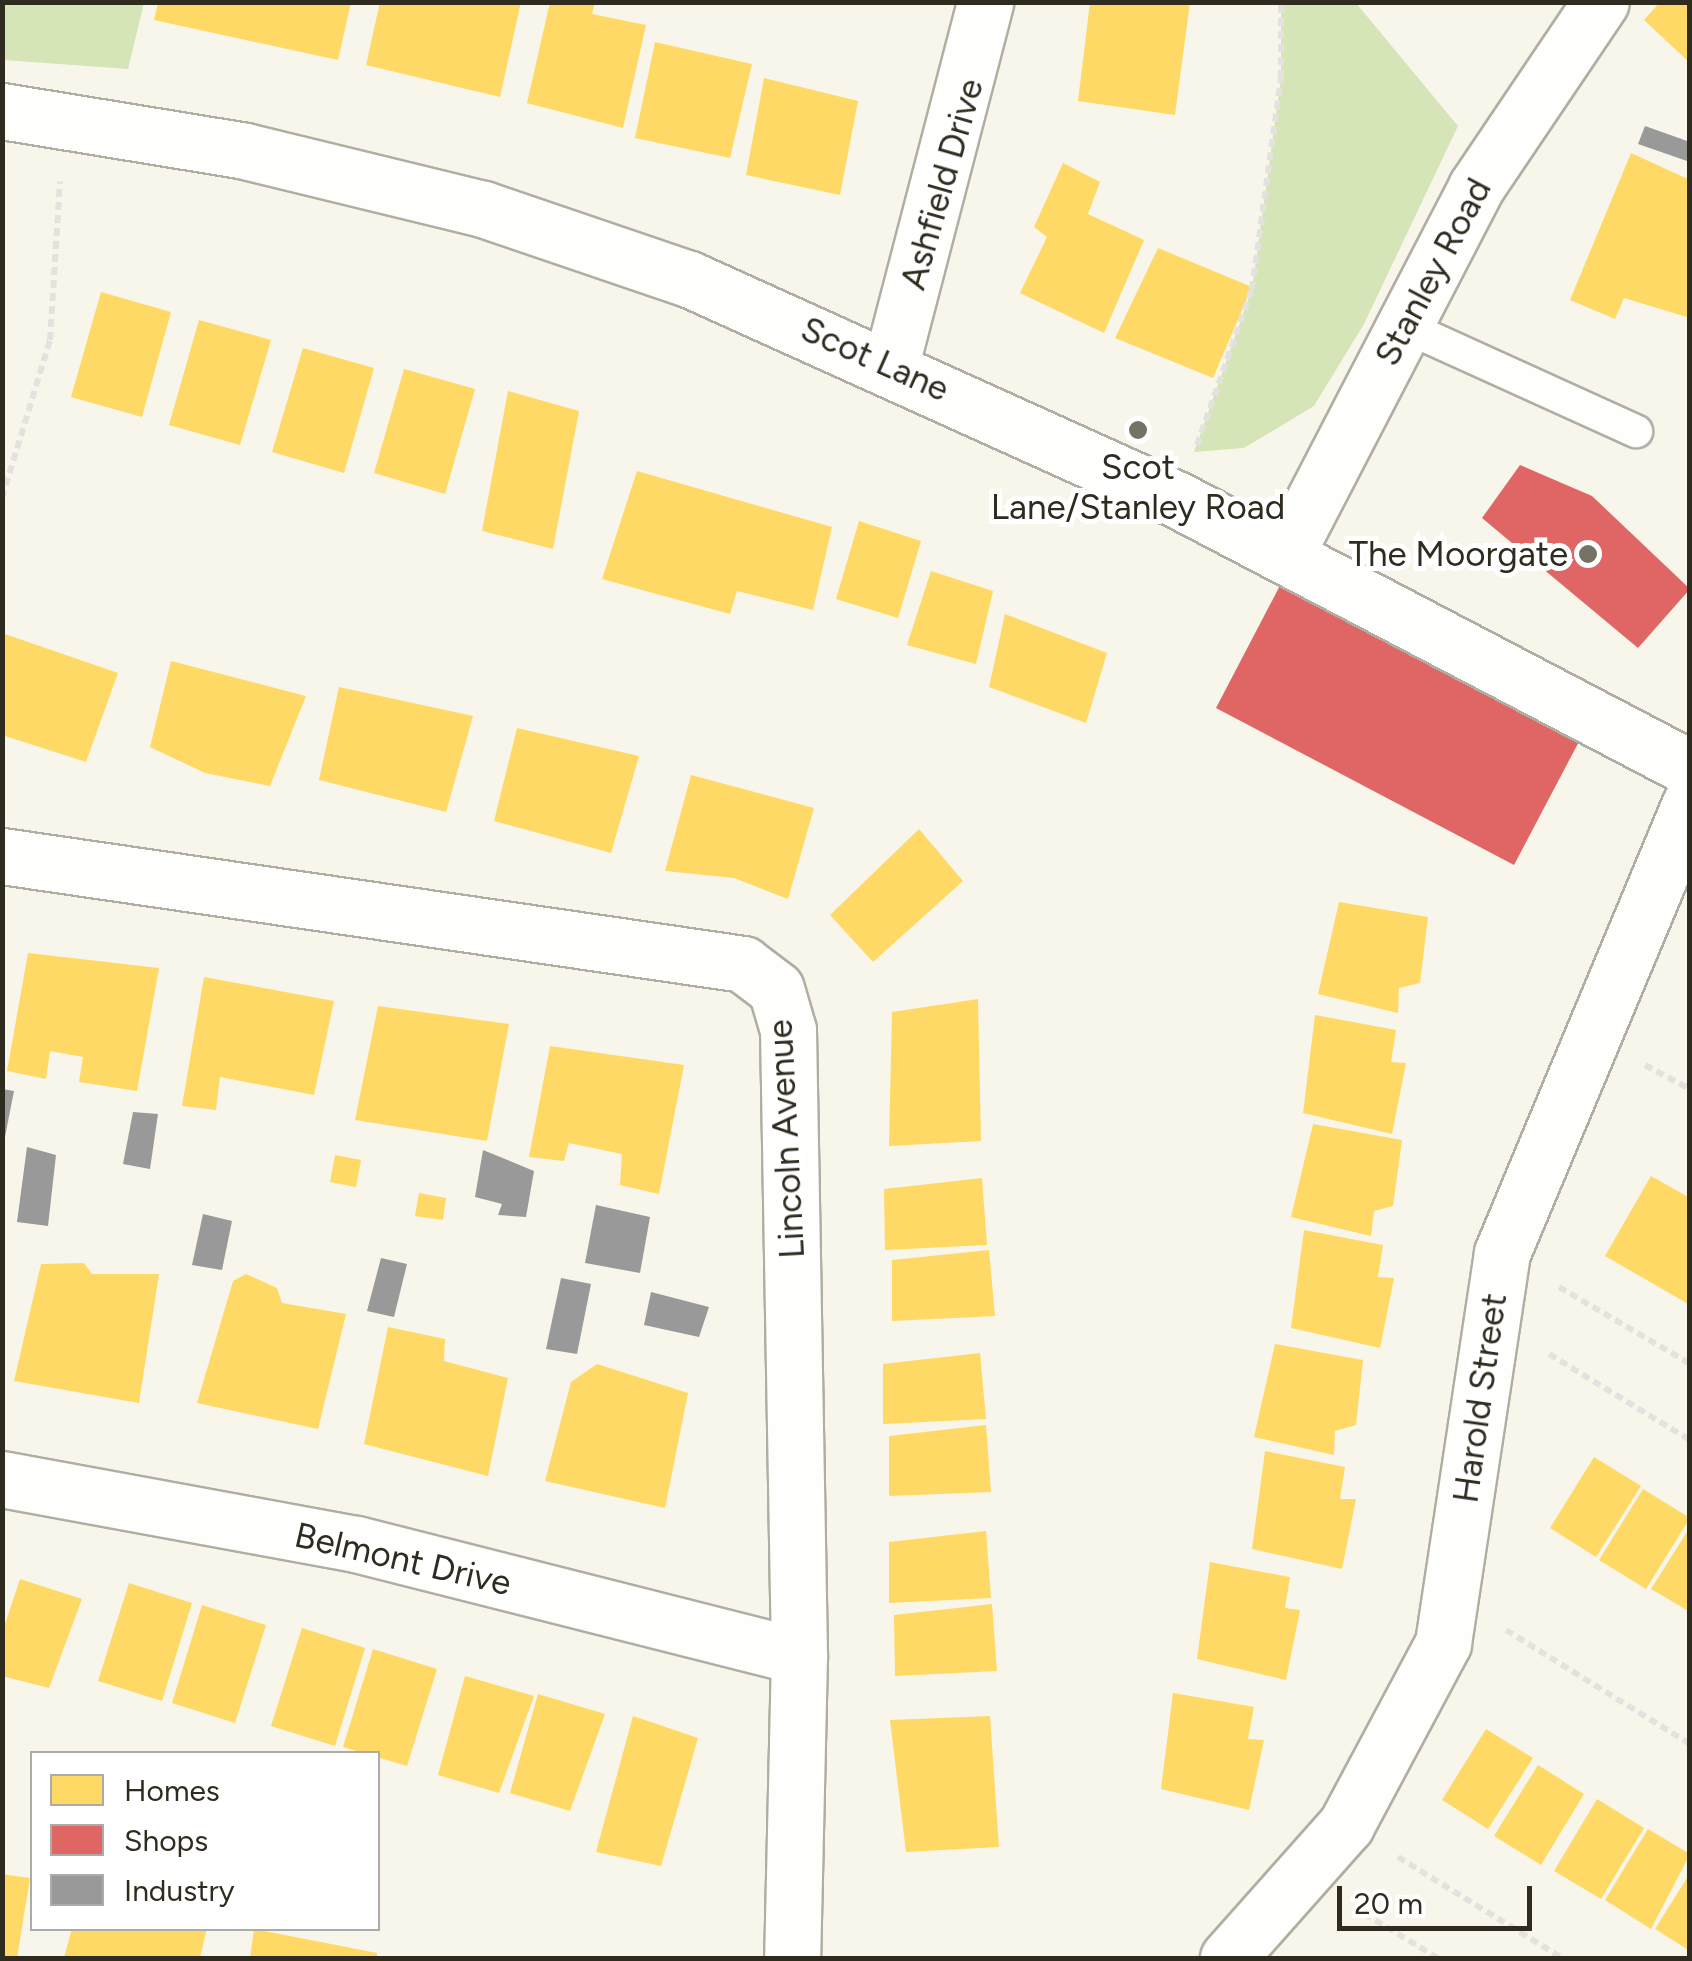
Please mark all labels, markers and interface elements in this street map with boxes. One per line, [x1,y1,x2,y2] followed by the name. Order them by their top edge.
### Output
[892,74,992,294] street label: Ashfield Drive
[1366,171,1500,373] street label: Stanley Road
[795,308,955,410] street label: Scot Lane
[1127,419,1149,441] marker: Scot Lane/Stanley Road
[991,446,1285,528] place label: Scot Lane/Stanley Road
[1349,533,1568,575] place label: The Moorgate
[1577,543,1599,565] marker: The Moorgate
[759,1018,813,1260] street label: Lincoln Avenue
[1445,1291,1515,1505] street label: Harold Street
[291,1514,515,1604] street label: Belmont Drive
[30,1751,380,1931] legend
[124,1772,220,1809] text: Homes
[124,1822,208,1859] text: Shops
[1342,1866,1537,1928] scale bar
[124,1872,234,1909] text: Industry
[1354,1885,1423,1922] text: 20 m

